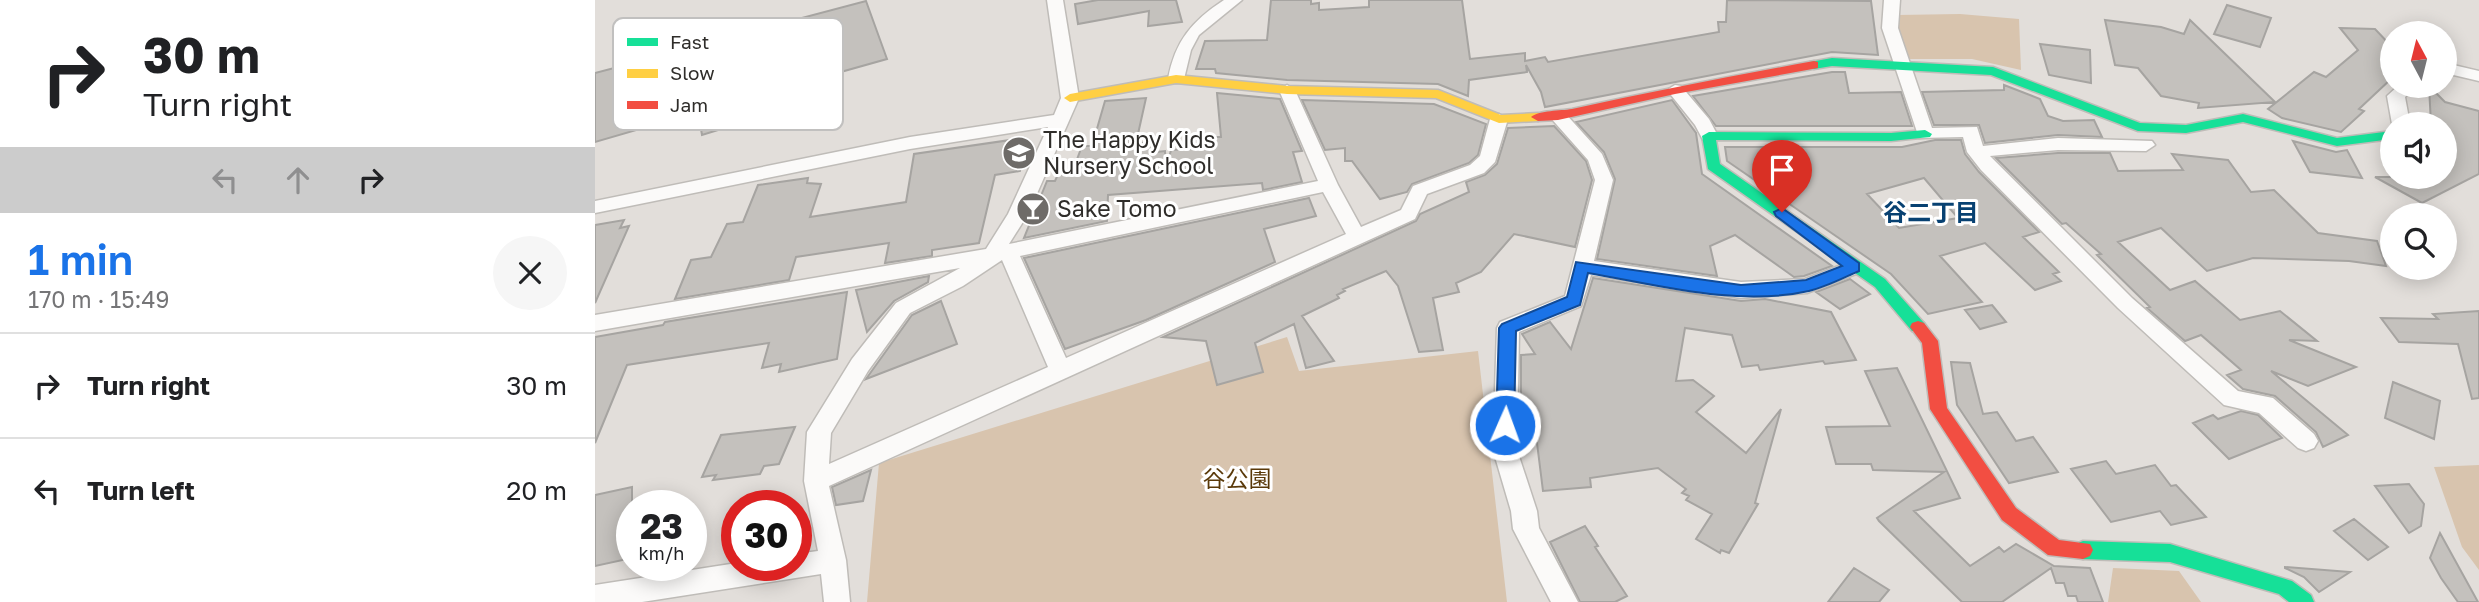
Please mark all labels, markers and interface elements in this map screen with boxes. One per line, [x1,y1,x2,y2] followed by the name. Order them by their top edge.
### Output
[613,18,843,130] legend
[2380,21,2457,98] north arrow
[2380,21,2457,280] map controls
[143,25,260,84] text: 30 m
[28,28,119,119] icon: right
[670,30,709,53] text: Fast
[670,61,715,84] text: Slow
[143,85,292,123] text: Turn right
[670,93,708,116] text: Jam
[2380,112,2457,189] button: sound
[1043,125,1216,179] place label: The Happy Kids Nursery School
[1000,134,1038,172] school or university icon: The Happy Kids Nursery School
[1752,140,1812,212] pin
[1763,151,1801,189] icon: arrive
[206,161,244,199] icon: left
[279,161,317,199] icon: ahead
[352,161,390,199] icon: right
[1014,190,1052,228] bar icon: Sake Tomo
[1057,194,1177,222] place label: Sake Tomo
[1883,197,1979,226] district label: 谷二丁目
[2380,203,2457,280] button: search
[28,234,133,284] text: 1 min
[493,236,567,310] button: close
[28,285,169,313] text: 170 m · 15:49
[28,367,66,405] icon: right
[87,370,210,401] text: Turn right
[506,370,567,401] text: 30 m
[1468,388,1542,462] position arrow
[1203,464,1272,492] park label: 谷公園
[28,472,66,510] icon: left
[87,475,195,506] text: Turn left
[506,475,567,506] text: 20 m
[721,490,812,581] speed limit sign: 30
[640,505,683,547] text: 23
[639,542,684,564] text: km/h

